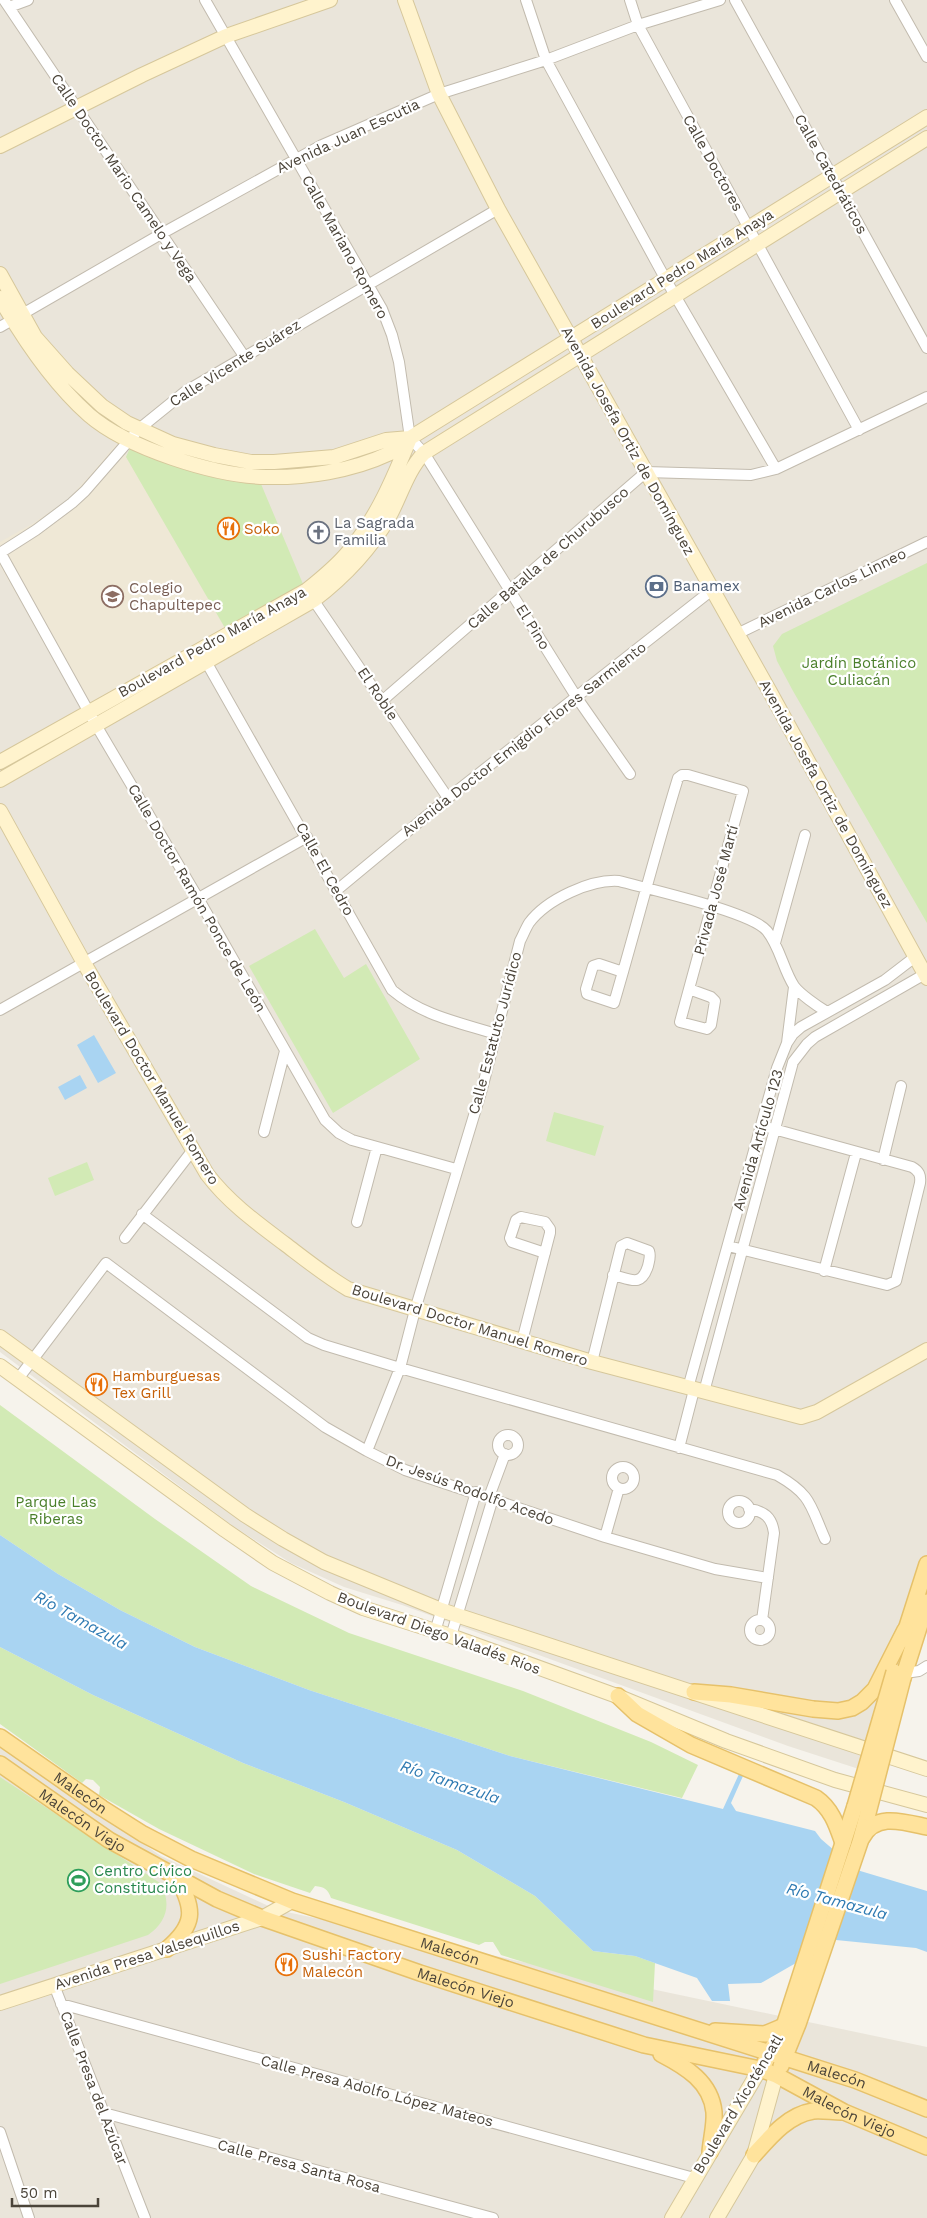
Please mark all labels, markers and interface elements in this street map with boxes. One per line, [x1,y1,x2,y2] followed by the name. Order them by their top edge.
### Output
[47,70,201,286] street label: Calle Doctor Mario Camelo y Vega
[274,95,423,177] street label: Avenida Juan Escutia
[791,111,871,237] street label: Calle Catedráticos
[679,112,747,215] street label: Calle Doctores
[298,172,392,322] street label: Calle Mariano Romero
[587,205,777,333] street label: Boulevard Pedro María Anaya
[166,315,304,411] street label: Calle Vicente Suárez
[557,324,699,558] street label: Avenida Josefa Ortiz de Domínguez
[463,483,633,633] street label: Calle Batalla de Churubusco
[334,514,415,549] place label: La Sagrada Familia
[216,517,240,541] restaurant icon: Soko
[244,520,280,538] place label: Soko
[306,520,330,544] church icon: La Sagrada Familia
[755,544,909,632] street label: Avenida Carlos Linneo
[645,574,669,598] bank icon: Banamex
[673,577,740,595] place label: Banamex
[129,579,221,614] place label: Colegio Chapultepec
[115,583,309,701] street label: Boulevard Pedro María Anaya
[101,585,125,609] school or university icon: Colegio Chapultepec
[512,601,554,653] street label: El Pino
[398,638,650,840] street label: Avenida Doctor Emigdio Flores Sarmiento
[802,654,916,689] park label: Jardín Botánico Culiacán
[354,664,402,724] street label: El Roble
[755,677,897,911] street label: Avenida Josefa Ortiz de Domínguez
[124,781,270,1015] street label: Calle Doctor Ramón Ponce de León
[292,819,358,919] street label: Calle El Cedro
[690,823,742,957] street label: Privada José Martí
[465,950,525,1116] street label: Calle Estatuto Jurídico
[81,968,223,1188] street label: Boulevard Doctor Manuel Romero
[729,1067,787,1213] street label: Avenida Artículo 123
[350,1280,590,1370] street label: Boulevard Doctor Manuel Romero
[112,1367,220,1402] place label: Hamburguesas Tex Grill
[84,1373,108,1397] restaurant icon: Hamburguesas Tex Grill
[383,1451,557,1529] street label: Dr. Jesús Rodolfo Acedo
[15,1493,97,1528] park label: Parque Las Riberas
[31,1587,131,1653] water label: Río Tamazula
[335,1588,543,1678] street label: Boulevard Diego Valadés Ríos
[398,1756,502,1808] water label: Río Tamazula
[50,1768,111,1818] street label: Malecón
[35,1785,129,1856] street label: Malecón Viejo
[94,1862,192,1897] place label: Centro Cívico Constitución
[66,1868,90,1892] sports icon: Centro Cívico Constitución
[784,1878,890,1924] water label: Río Tamazula
[52,1917,242,1993] street label: Avenida Presa Valsequillos
[418,1933,482,1969] street label: Malecón
[302,1946,402,1981] place label: Sushi Factory Malecón
[274,1952,298,1976] restaurant icon: Sushi Factory Malecón
[415,1964,517,2012] street label: Malecón Viejo
[56,2008,132,2168] street label: Calle Presa del Azúcar
[689,2031,787,2177] street label: Boulevard Xicoténcatl
[259,2051,495,2131] street label: Calle Presa Adolfo López Mateos
[805,2056,869,2093] street label: Malecón
[799,2082,898,2142] street label: Malecón Viejo
[215,2136,383,2197] street label: Calle Presa Santa Rosa
[12,2176,99,2208] scale bar
[20,2184,57,2202] text: 50 m

